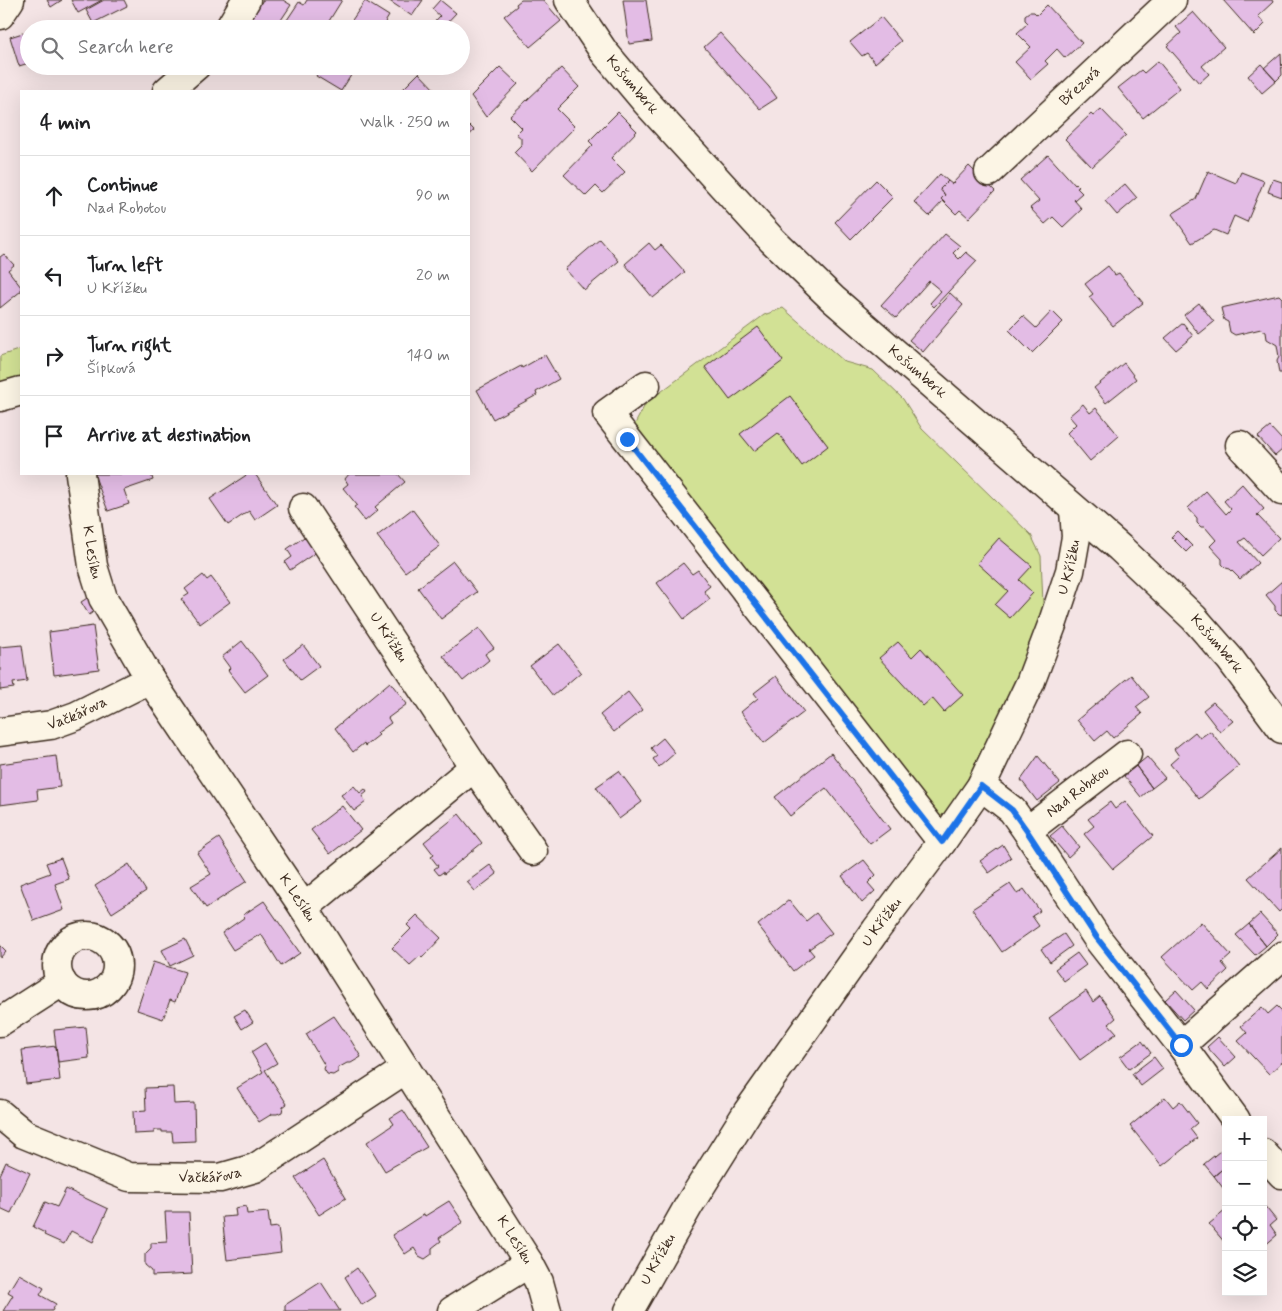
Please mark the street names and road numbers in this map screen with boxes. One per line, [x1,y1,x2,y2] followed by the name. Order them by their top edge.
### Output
[601,51,663,119] street label: Košumberk
[1055,62,1105,111] street label: Březová
[883,341,951,403] street label: Košumberk
[77,524,106,581] street label: K Lesíku
[1053,538,1085,598] street label: U Křížku
[365,608,412,667] street label: U Křížku
[1186,610,1248,678] street label: Košumberk
[45,692,111,736] street label: Vačkářova
[1042,761,1113,823] street label: Nad Robotou
[274,870,320,926] street label: K Lesíku
[857,894,907,951] street label: U Křížku
[178,1162,244,1188] street label: Vačkářova
[492,1212,537,1268] street label: K Lesíku
[636,1230,681,1289] street label: U Křížku

